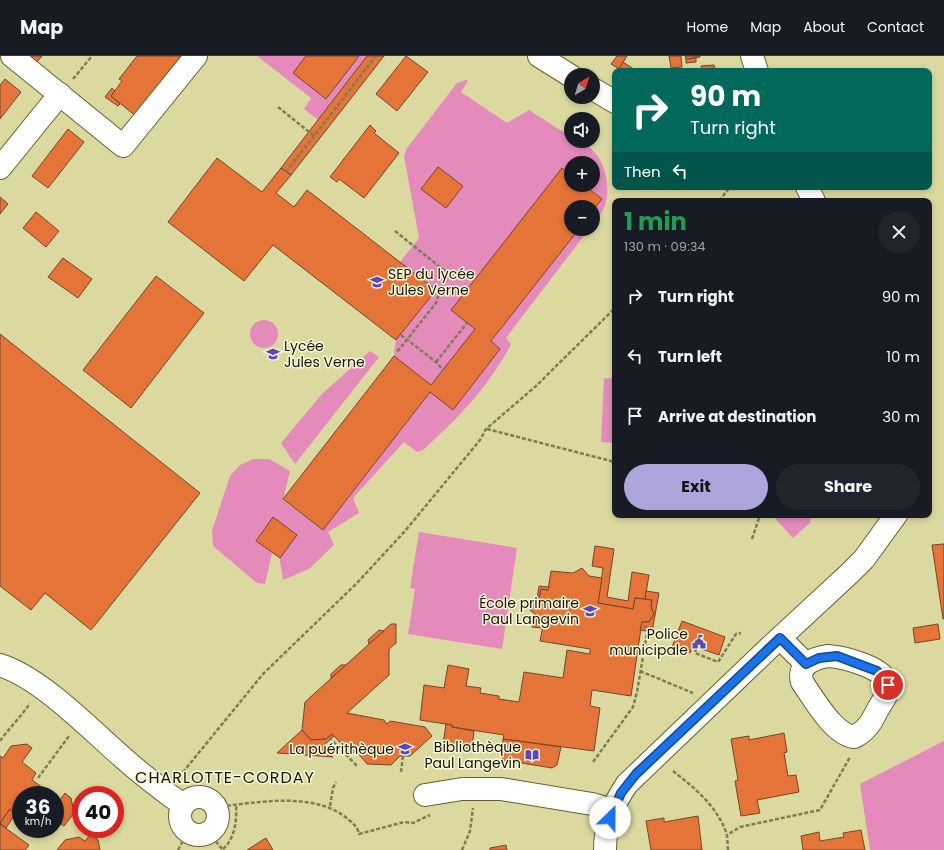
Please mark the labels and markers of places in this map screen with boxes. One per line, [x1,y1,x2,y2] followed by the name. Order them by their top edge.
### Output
[388,264,475,300] place label: SEP du lycée Jules Verne
[369,274,385,290] school or university icon: SEP du lycée Jules Verne
[284,336,365,372] place label: Lycée Jules Verne
[265,346,281,362] school or university icon: Lycée Jules Verne
[479,593,579,629] place label: École primaire Paul Langevin
[582,603,598,619] school or university icon: École primaire Paul Langevin
[609,624,688,660] place label: Police municipale
[691,634,707,650] public building icon: Police municipale
[871,668,905,702] pin
[424,737,521,773] place label: Bibliothèque Paul Langevin
[289,739,394,759] place label: La puérithèque
[397,741,413,757] school or university icon: La puérithèque
[524,747,540,763] library icon: Bibliothèque Paul Langevin

